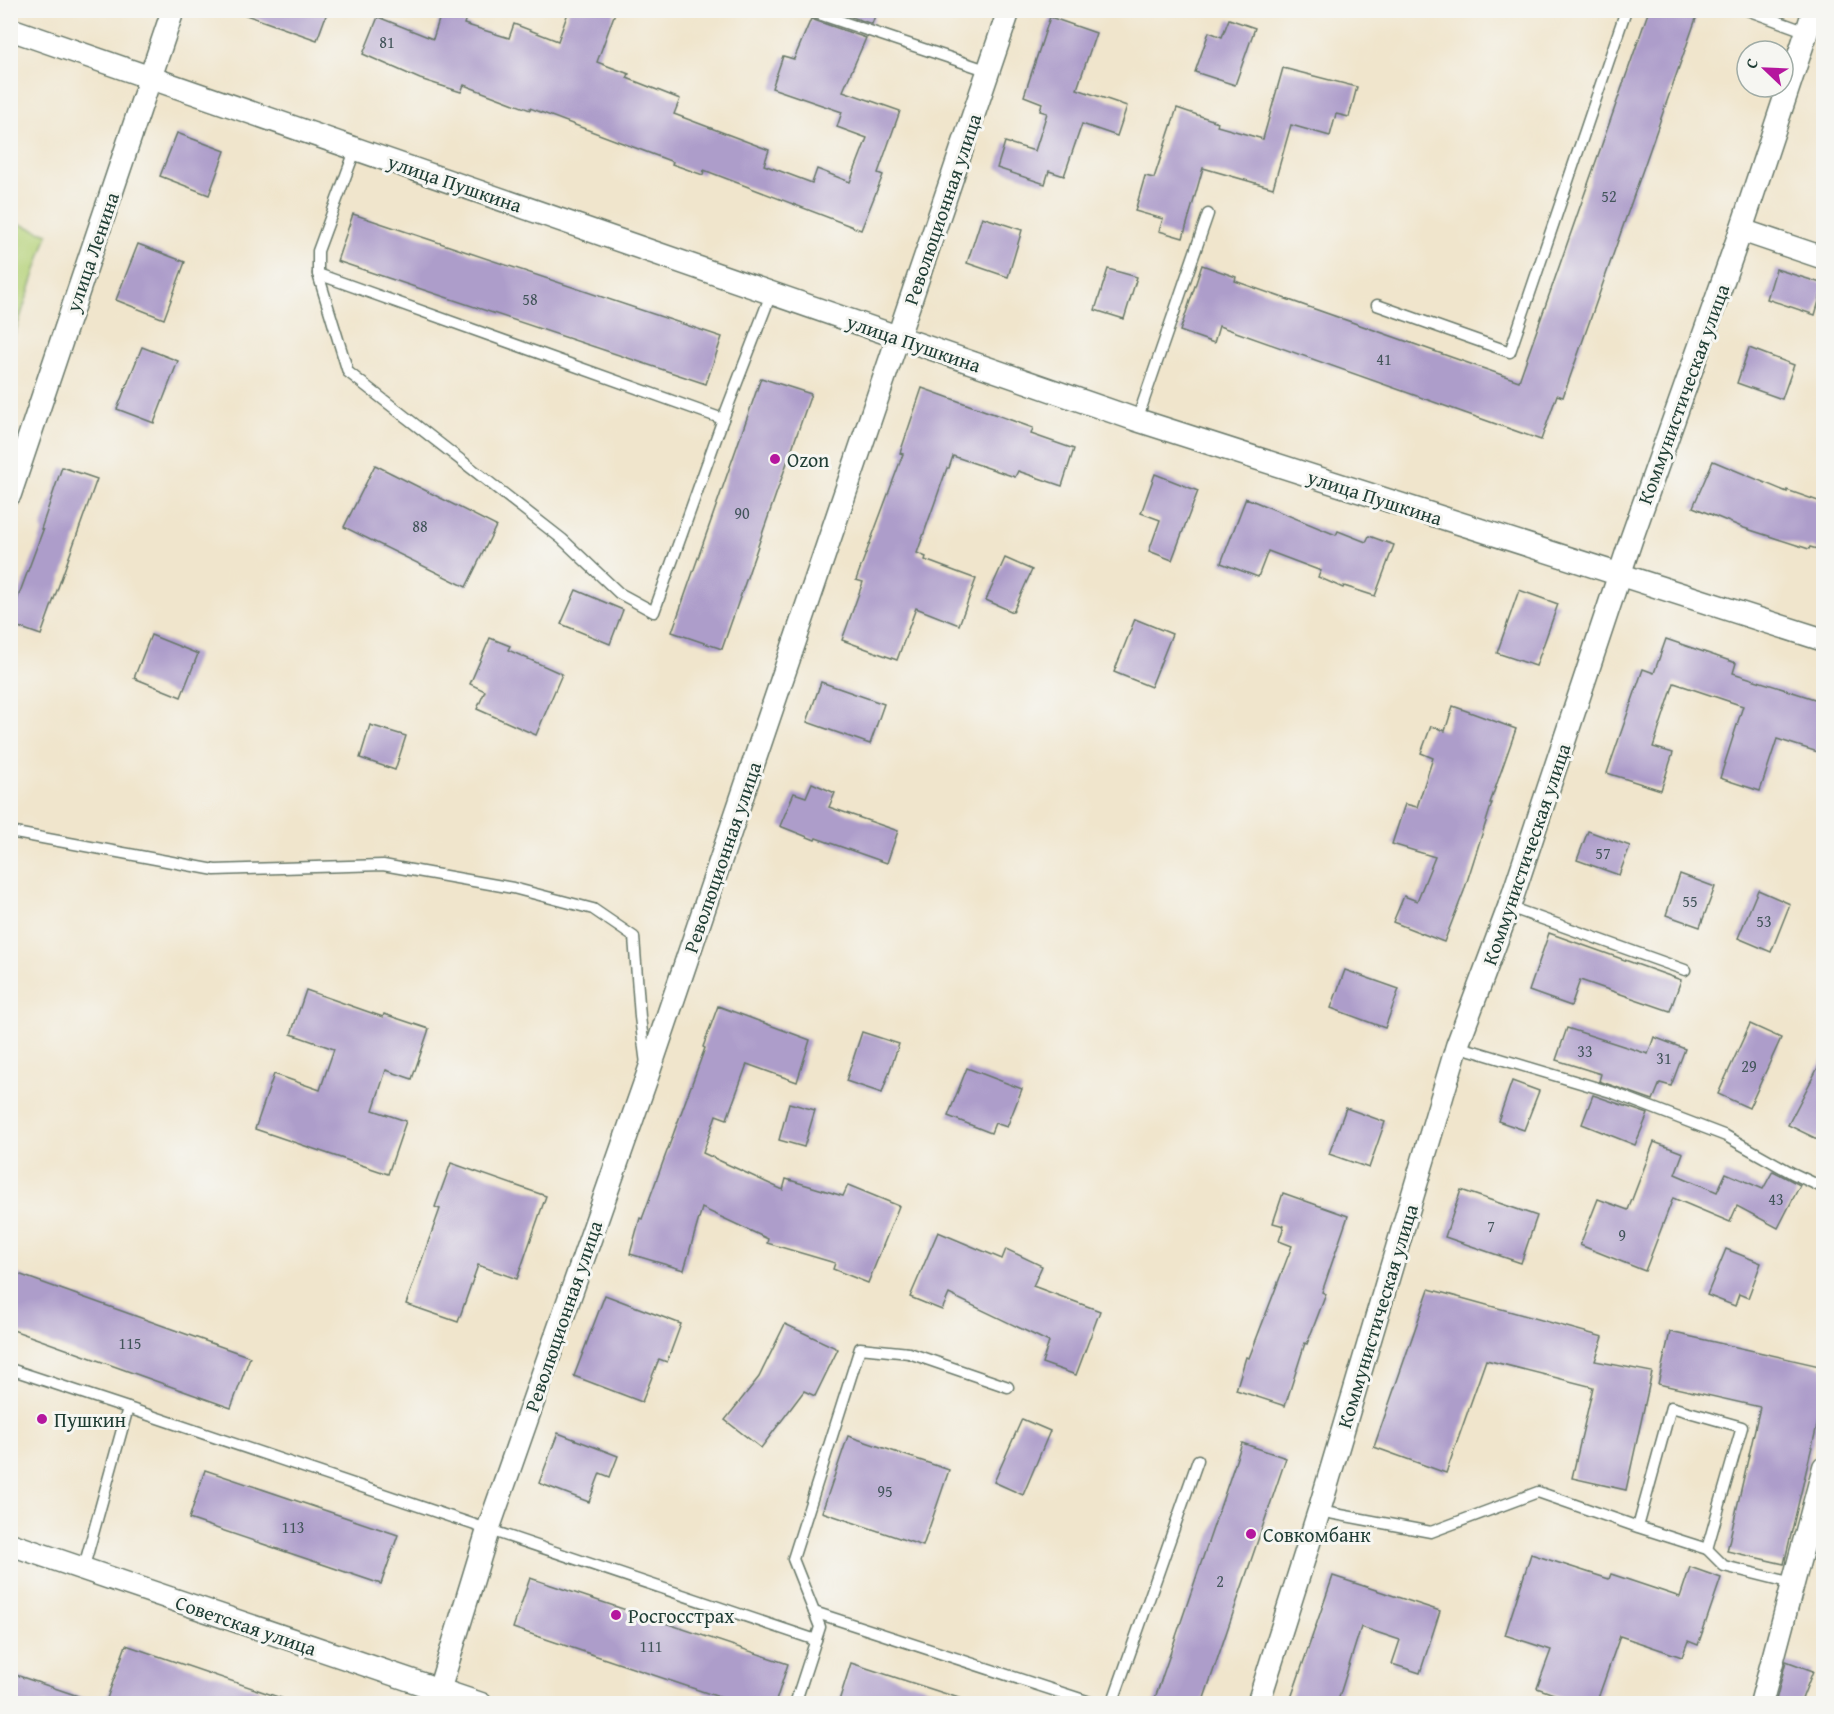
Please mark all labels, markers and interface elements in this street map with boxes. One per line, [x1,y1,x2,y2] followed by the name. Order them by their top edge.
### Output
[379,30,395,54] house number: 81
[1735,39,1795,99] north arrow
[1738,54,1764,72] text: С
[896,109,988,308] street label: Революционная улица
[383,146,526,220] street label: улица Пушкина
[1601,184,1617,208] house number: 52
[58,188,126,317] street label: улица Ленина
[1630,279,1737,508] street label: Коммунистическая улица
[522,287,538,311] house number: 58
[842,306,985,380] street label: улица Пушкина
[1376,347,1392,371] house number: 41
[787,445,829,474] place label: Ozon
[768,452,782,466] marker: Ozon
[1303,461,1447,533] street label: улица Пушкина
[734,501,750,525] house number: 90
[412,514,428,538] house number: 88
[1474,739,1578,969] street label: Коммунистическая улица
[676,757,768,956] street label: Революционная улица
[1595,841,1611,865] house number: 57
[1682,889,1698,913] house number: 55
[1756,909,1772,933] house number: 53
[1577,1039,1593,1063] house number: 33
[1656,1046,1672,1070] house number: 31
[1741,1054,1757,1078] house number: 29
[1768,1187,1784,1211] house number: 43
[1329,1200,1425,1431] street label: Коммунистическая улица
[1487,1214,1495,1238] house number: 7
[517,1216,609,1415] street label: Революционная улица
[1618,1223,1626,1247] house number: 9
[118,1331,142,1355] house number: 115
[54,1405,127,1434] place label: Пушкин
[35,1412,49,1426] marker: Пушкин
[877,1479,893,1503] house number: 95
[281,1515,305,1539] house number: 113
[1263,1520,1371,1549] place label: Совкомбанк
[1244,1527,1258,1541] marker: Совкомбанк
[1216,1569,1224,1593] house number: 2
[172,1587,321,1663] street label: Советская улица
[628,1601,735,1630] place label: Росгосстрах
[609,1608,623,1622] marker: Росгосстрах
[639,1634,663,1658] house number: 111

